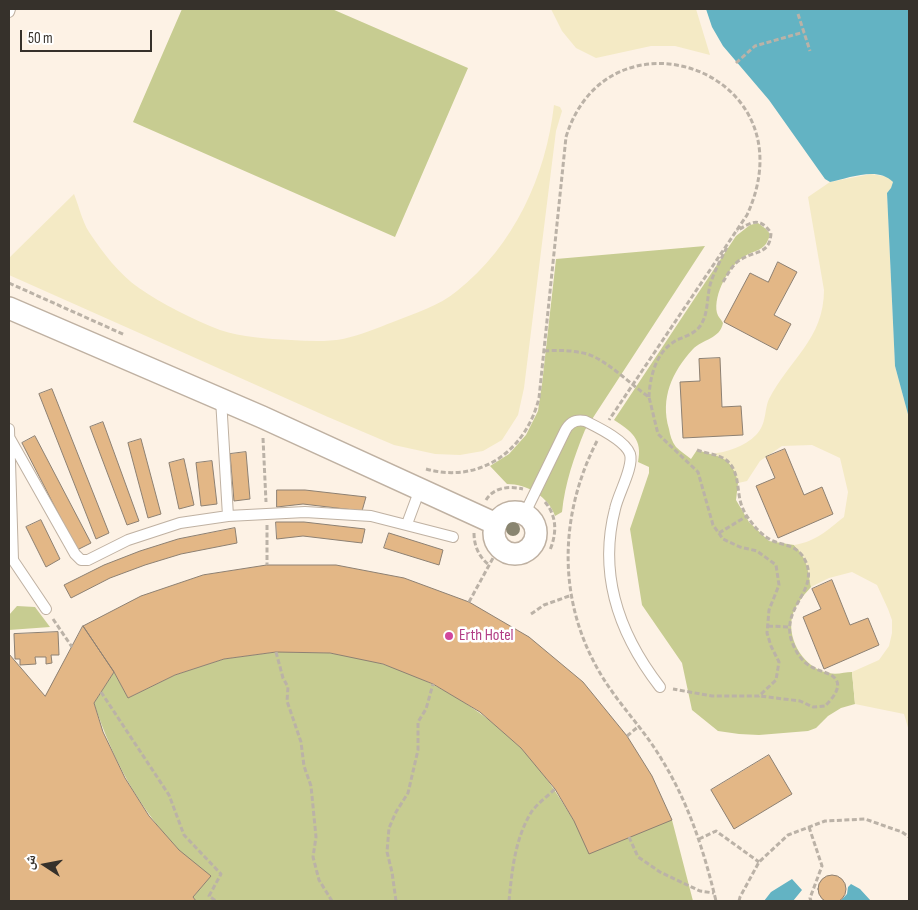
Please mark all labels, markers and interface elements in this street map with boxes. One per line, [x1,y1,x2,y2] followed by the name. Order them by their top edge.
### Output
[22,20,155,52] scale bar
[28,29,53,48] text: 50 m
[459,626,514,646] place label: Erth Hotel
[443,630,455,642] marker: Erth Hotel
[20,840,70,890] north arrow
[20,853,40,871] text: ش

